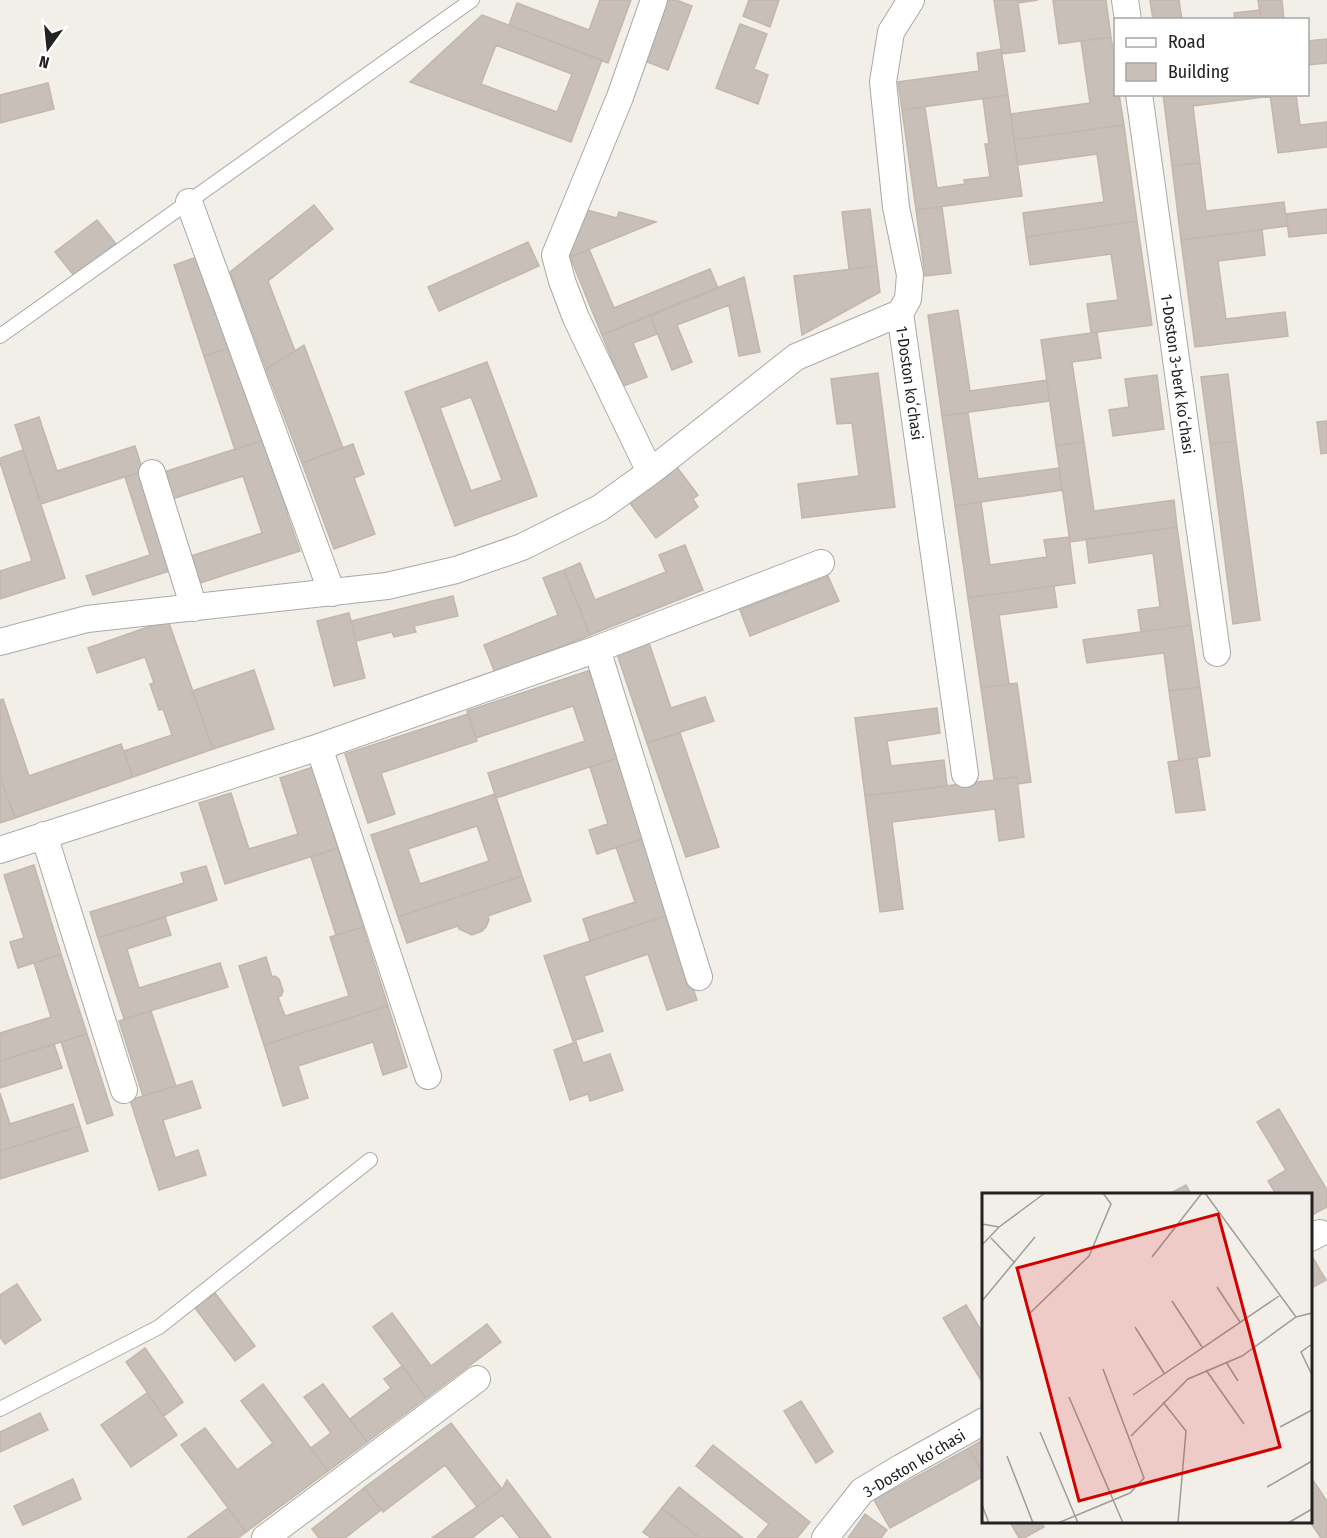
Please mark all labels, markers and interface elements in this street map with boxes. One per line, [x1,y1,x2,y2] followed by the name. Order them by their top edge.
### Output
[18,18,78,78] north arrow
[1114,18,1309,96] legend
[1168,31,1205,53] text: Road
[37,52,51,72] text: N
[1168,61,1229,83] text: Building
[1157,293,1198,455] street label: 1-Doston 3-berk koʻchasi
[892,325,927,441] street label: 1-Doston koʻchasi
[982,1193,1312,1523] inset map
[860,1425,969,1501] street label: 3-Doston koʻchasi

